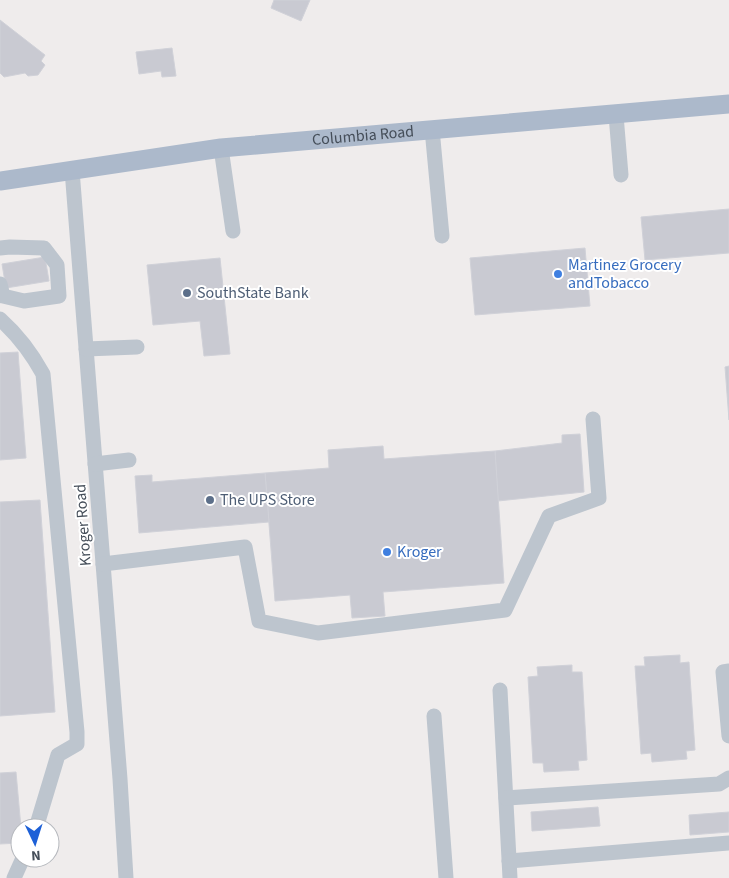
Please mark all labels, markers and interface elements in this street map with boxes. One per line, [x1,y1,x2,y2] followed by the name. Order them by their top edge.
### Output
[311,120,415,151] street label: Columbia Road
[568,254,682,294] place label: Martinez Grocery andTobacco
[552,268,564,280] marker: Martinez Grocery andTobacco
[197,282,309,304] place label: SouthState Bank
[181,287,193,299] marker: SouthState Bank
[69,483,97,567] street label: Kroger Road
[220,489,315,511] place label: The UPS Store
[204,494,216,506] marker: The UPS Store
[397,541,442,563] place label: Kroger
[381,546,393,558] marker: Kroger
[10,818,60,868] north arrow
[30,845,41,865] text: N

